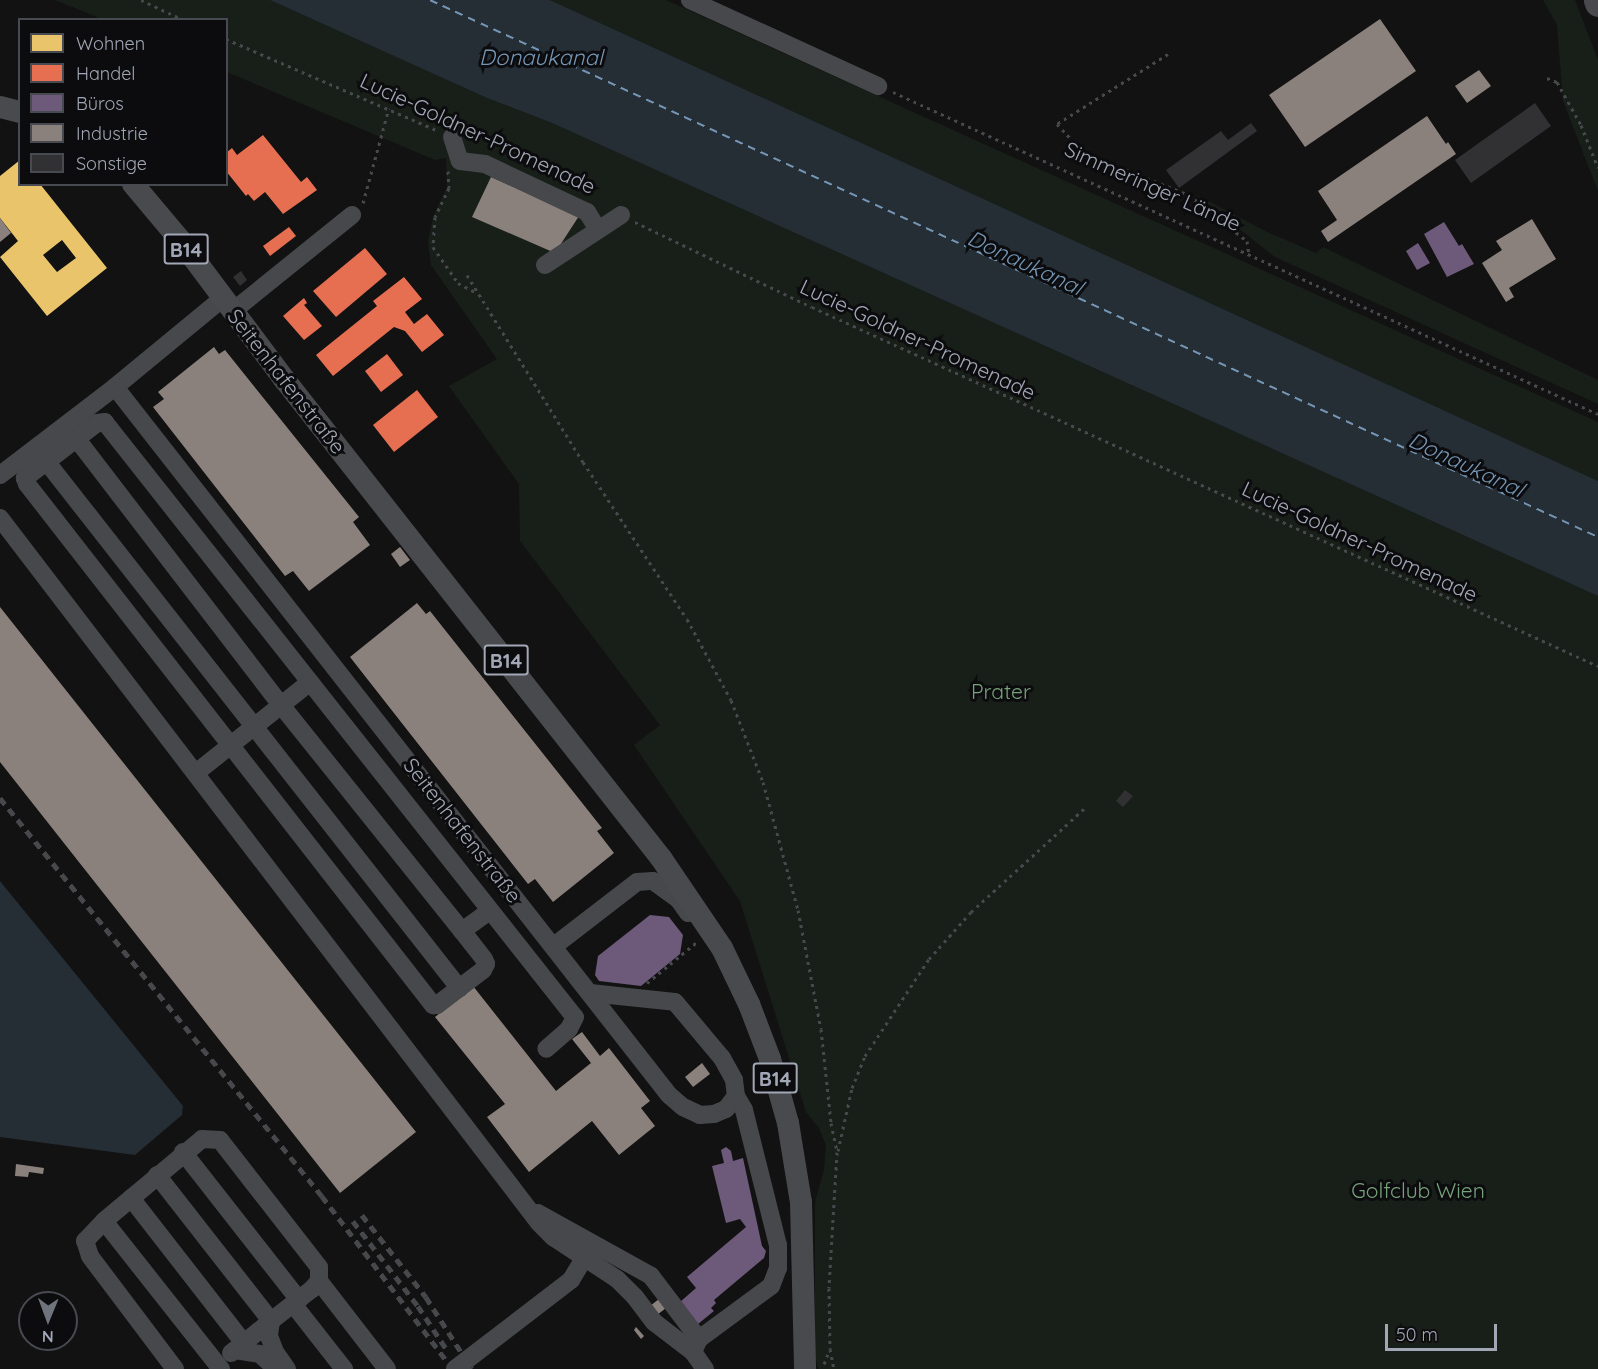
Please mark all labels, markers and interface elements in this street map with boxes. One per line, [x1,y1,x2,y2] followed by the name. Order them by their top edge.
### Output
[18,18,228,186] legend
[76,32,145,55] text: Wohnen
[479,45,603,71] water label: Donaukanal
[76,62,136,85] text: Handel
[356,67,600,199] street label: Lucie-Goldner-Promenade
[76,92,124,115] text: Büros
[76,122,148,145] text: Industrie
[1061,136,1245,236] street label: Simmeringer Lände
[76,152,147,175] text: Sonstige
[963,225,1087,301] water label: Donaukanal
[164,232,208,266] road number: B14
[796,273,1040,405] street label: Lucie-Goldner-Promenade
[223,304,351,458] street label: Seitenhafenstraße
[1404,427,1528,503] water label: Donaukanal
[1238,475,1482,607] street label: Lucie-Goldner-Promenade
[484,643,528,677] road number: B14
[971,678,1031,704] park label: Prater
[399,753,527,907] street label: Seitenhafenstraße
[752,1061,798,1095] road number: B14
[1351,1177,1485,1203] park label: Golfclub Wien
[18,1291,78,1351] north arrow
[1388,1312,1500,1350] scale bar
[1396,1323,1438,1346] text: 50 m
[42,1327,54,1347] text: N

